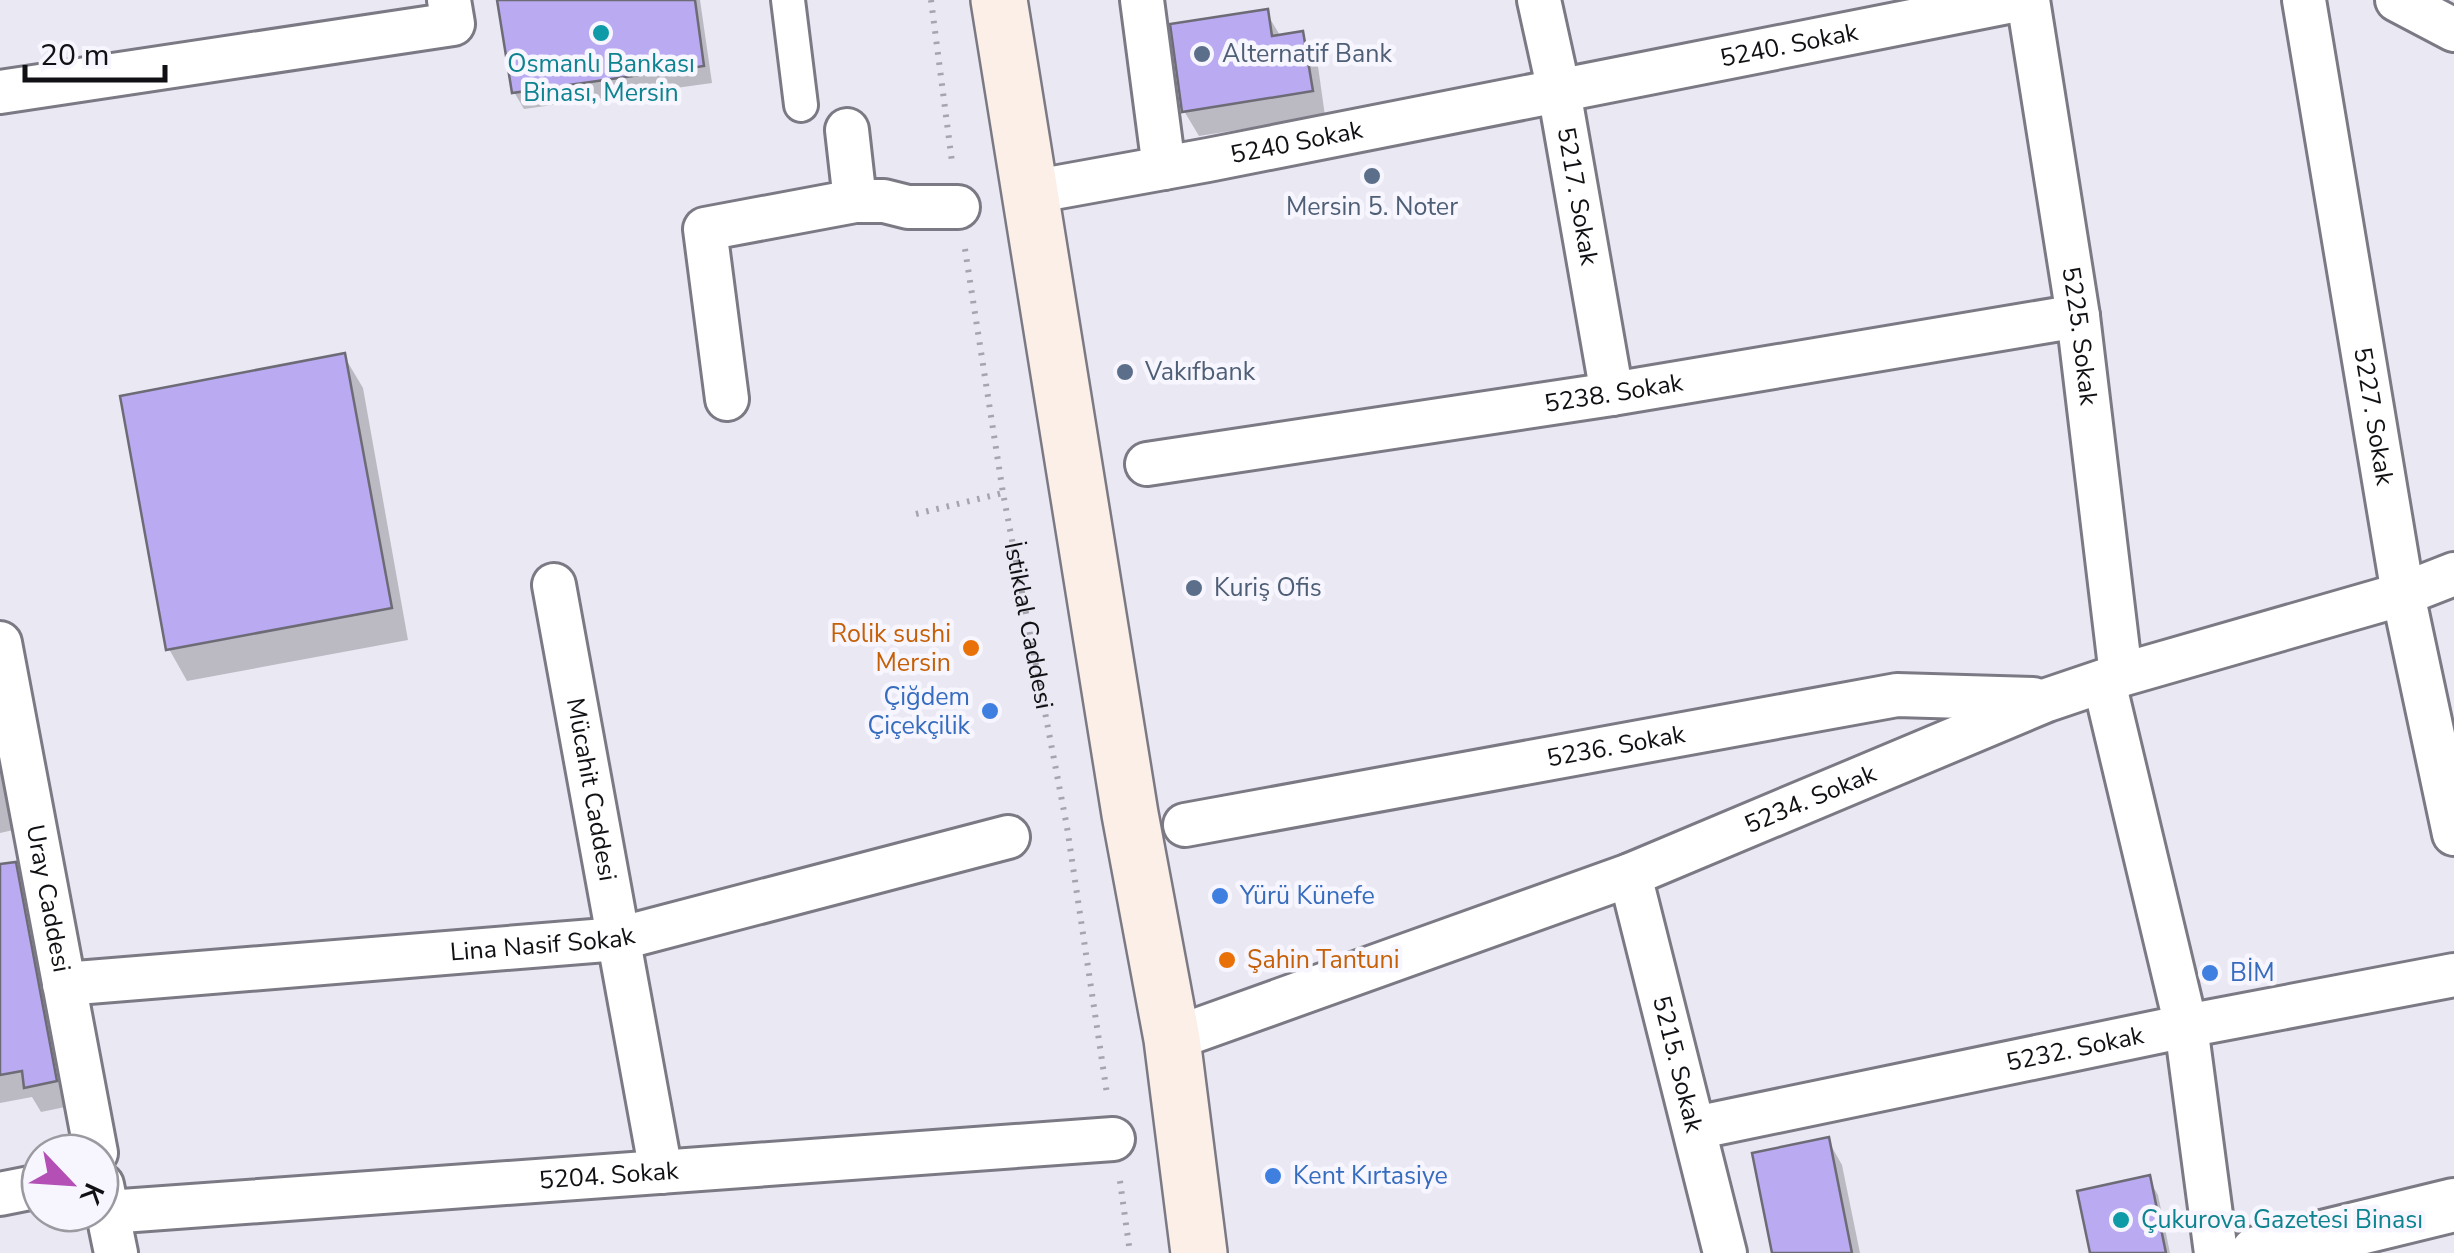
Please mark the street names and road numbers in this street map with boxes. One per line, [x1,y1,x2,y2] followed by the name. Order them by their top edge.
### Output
[1717,15,1861,75] street label: 5240. Sokak
[1227,113,1366,172] street label: 5240 Sokak
[1549,125,1606,268] street label: 5217. Sokak
[2053,264,2106,408] street label: 5225. Sokak
[2345,345,2402,488] street label: 5227. Sokak
[1542,365,1686,421] street label: 5238. Sokak
[996,539,1061,712] street label: İstiklal Caddesi
[558,695,625,884] street label: Mücahit Caddesi
[1544,717,1688,776] street label: 5236. Sokak
[1739,756,1882,842] street label: 5234. Sokak
[18,822,79,975] street label: Uray Caddesi
[449,918,639,970] street label: Lina Nasif Sokak
[1644,992,1711,1136] street label: 5215. Sokak
[2003,1018,2147,1080] street label: 5232. Sokak
[538,1154,680,1198] street label: 5204. Sokak

